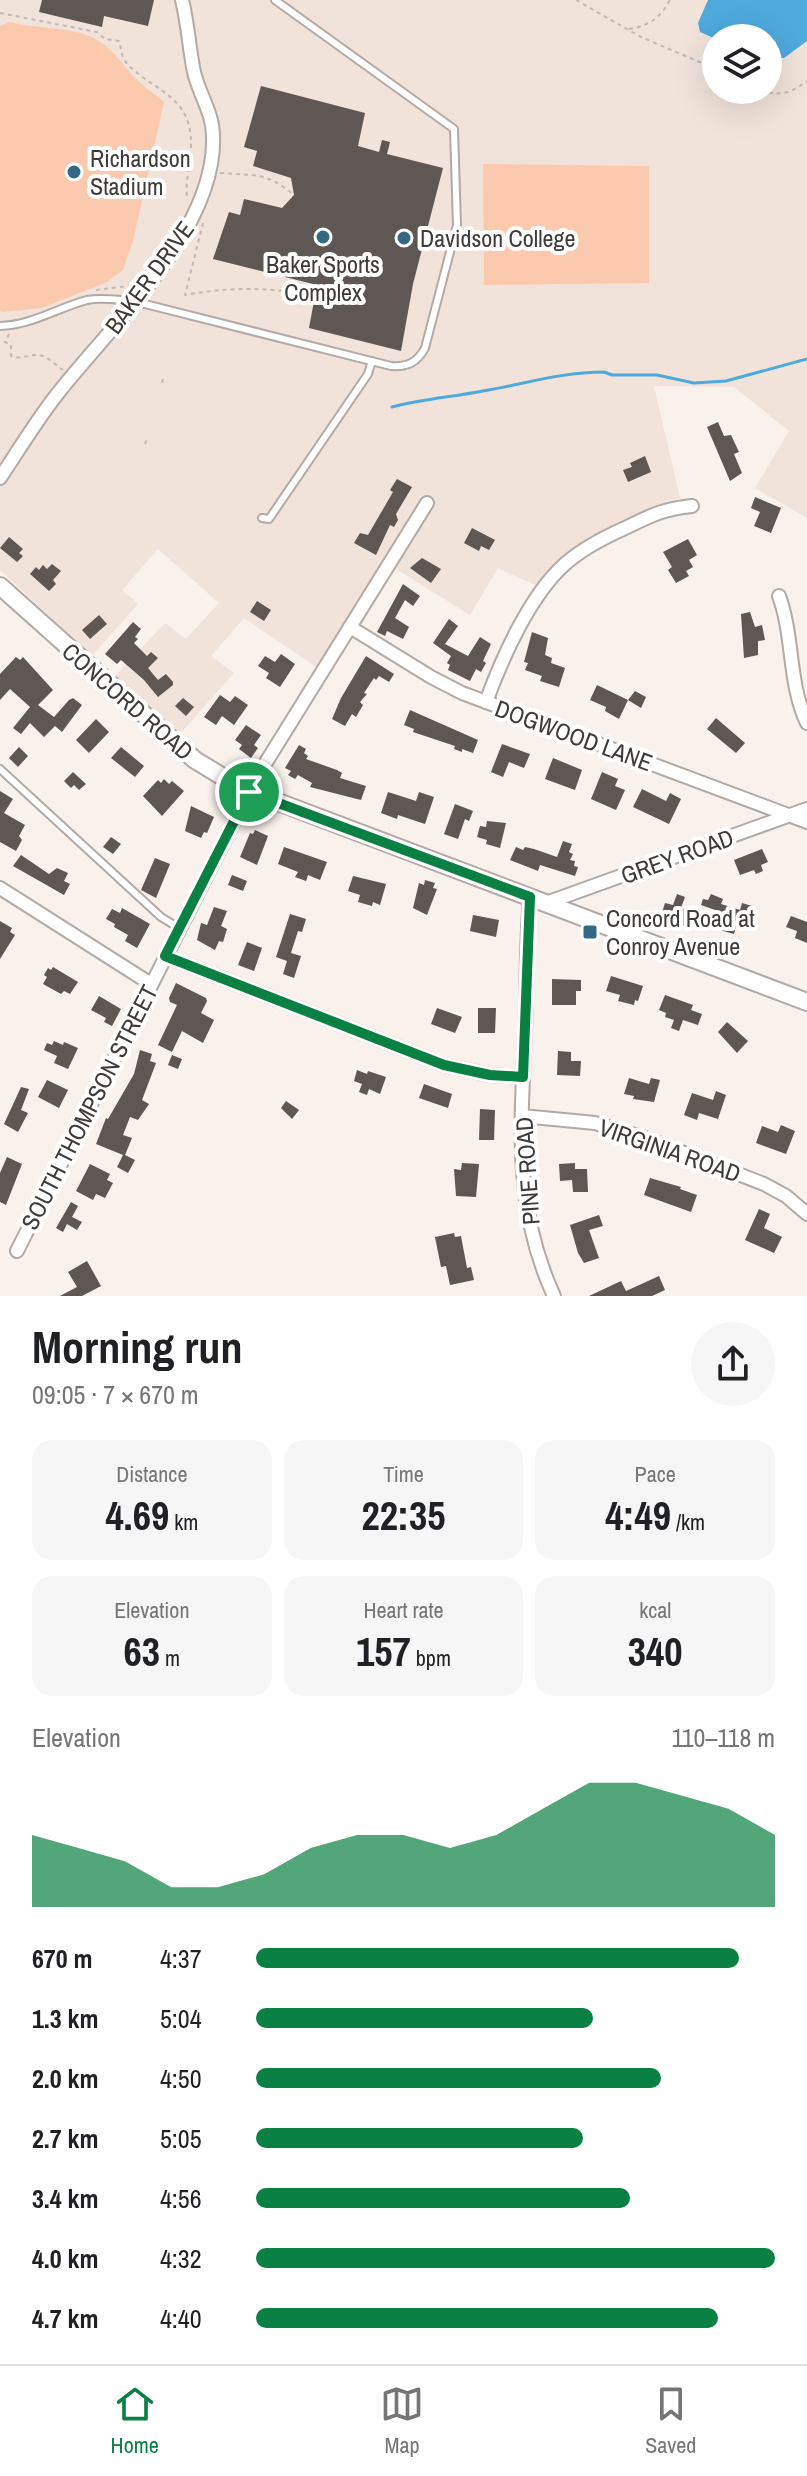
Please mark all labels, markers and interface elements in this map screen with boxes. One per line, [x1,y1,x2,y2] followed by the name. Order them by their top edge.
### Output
[702,24,782,104] map controls
[702,24,782,104] button: layers
[90,142,191,202] place label: Richardson Stadium
[65,163,83,181] marker: Richardson Stadium
[97,214,201,340] street label: BAKER DRIVE
[420,222,575,254] place label: Davidson College
[314,228,332,246] marker: Baker Sports Complex
[395,229,413,247] marker: Davidson College
[266,248,380,308] place label: Baker Sports Complex
[56,635,200,767] street label: CONCORD ROAD
[491,692,657,778] street label: DOGWOOD LANE
[215,758,283,826] pin
[227,770,271,814] icon: arrive
[616,821,738,891] street label: GREY ROAD
[606,902,755,962] place label: Concord Road at Conroy Avenue
[581,923,599,941] marker: Concord Road at Conroy Avenue
[13,979,165,1235] street label: SOUTH THOMPSON STREET
[595,1111,745,1189] street label: VIRGINIA ROAD
[507,1116,547,1226] street label: PINE ROAD
[32,1317,242,1377] text: Morning run
[691,1322,775,1406] button: share
[32,1377,199,1412] text: 09:05 · 7 × 670 m
[116,1459,187,1489] text: Distance
[383,1459,424,1489] text: Time
[635,1459,676,1489] text: Pace
[105,1489,169,1542] text: 4.69
[362,1489,445,1542] text: 22:35
[605,1489,671,1542] text: 4:49
[169,1507,198,1537] text: km
[671,1507,705,1537] text: /km
[114,1595,189,1625] text: Elevation
[363,1595,444,1625] text: Heart rate
[639,1595,671,1625] text: kcal
[124,1625,160,1678] text: 63
[356,1625,411,1678] text: 157
[628,1625,683,1678] text: 340
[160,1643,180,1673] text: m
[411,1643,451,1673] text: bpm
[32,1720,121,1755] text: Elevation
[671,1720,775,1755] text: 110–118 m
[32,1941,92,1976] text: 670 m
[160,1941,202,1976] text: 4:37
[32,2001,98,2036] text: 1.3 km
[160,2001,202,2036] text: 5:04
[32,2061,98,2096] text: 2.0 km
[160,2061,202,2096] text: 4:50
[32,2121,98,2156] text: 2.7 km
[160,2121,202,2156] text: 5:05
[32,2181,98,2216] text: 3.4 km
[160,2181,202,2216] text: 4:56
[32,2241,98,2276] text: 4.0 km
[160,2241,202,2276] text: 4:32
[32,2301,98,2336] text: 4.7 km
[160,2301,202,2336] text: 4:40
[111,2382,159,2460] tab: Home
[380,2382,424,2460] tab: Map
[645,2382,696,2460] tab: Saved

